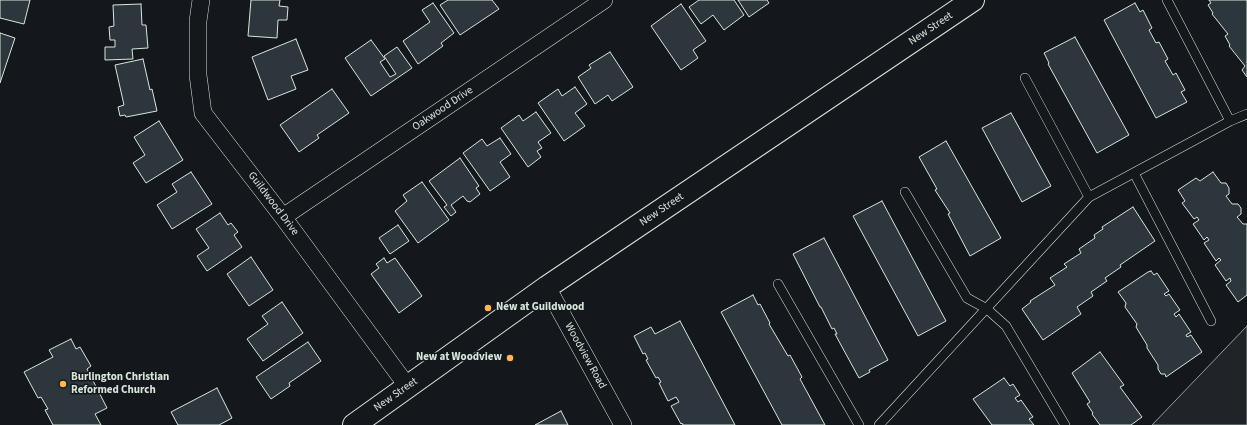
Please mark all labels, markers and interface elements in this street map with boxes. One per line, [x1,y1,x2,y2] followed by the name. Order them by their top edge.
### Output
[906,9,956,49] street label: New Street
[410,84,476,134] street label: Oakwood Drive
[245,170,301,238] street label: Guildwood Drive
[637,190,687,230] street label: New Street
[496,301,584,315] place label: New at Guildwood
[483,303,493,313] marker: New at Guildwood
[561,321,609,391] street label: Woodview Road
[416,351,502,365] place label: New at Woodview
[505,353,515,363] marker: New at Woodview
[71,371,169,397] place label: Burlington Christian Reformed Church
[372,375,420,415] street label: New Street
[58,379,68,389] marker: Burlington Christian Reformed Church

